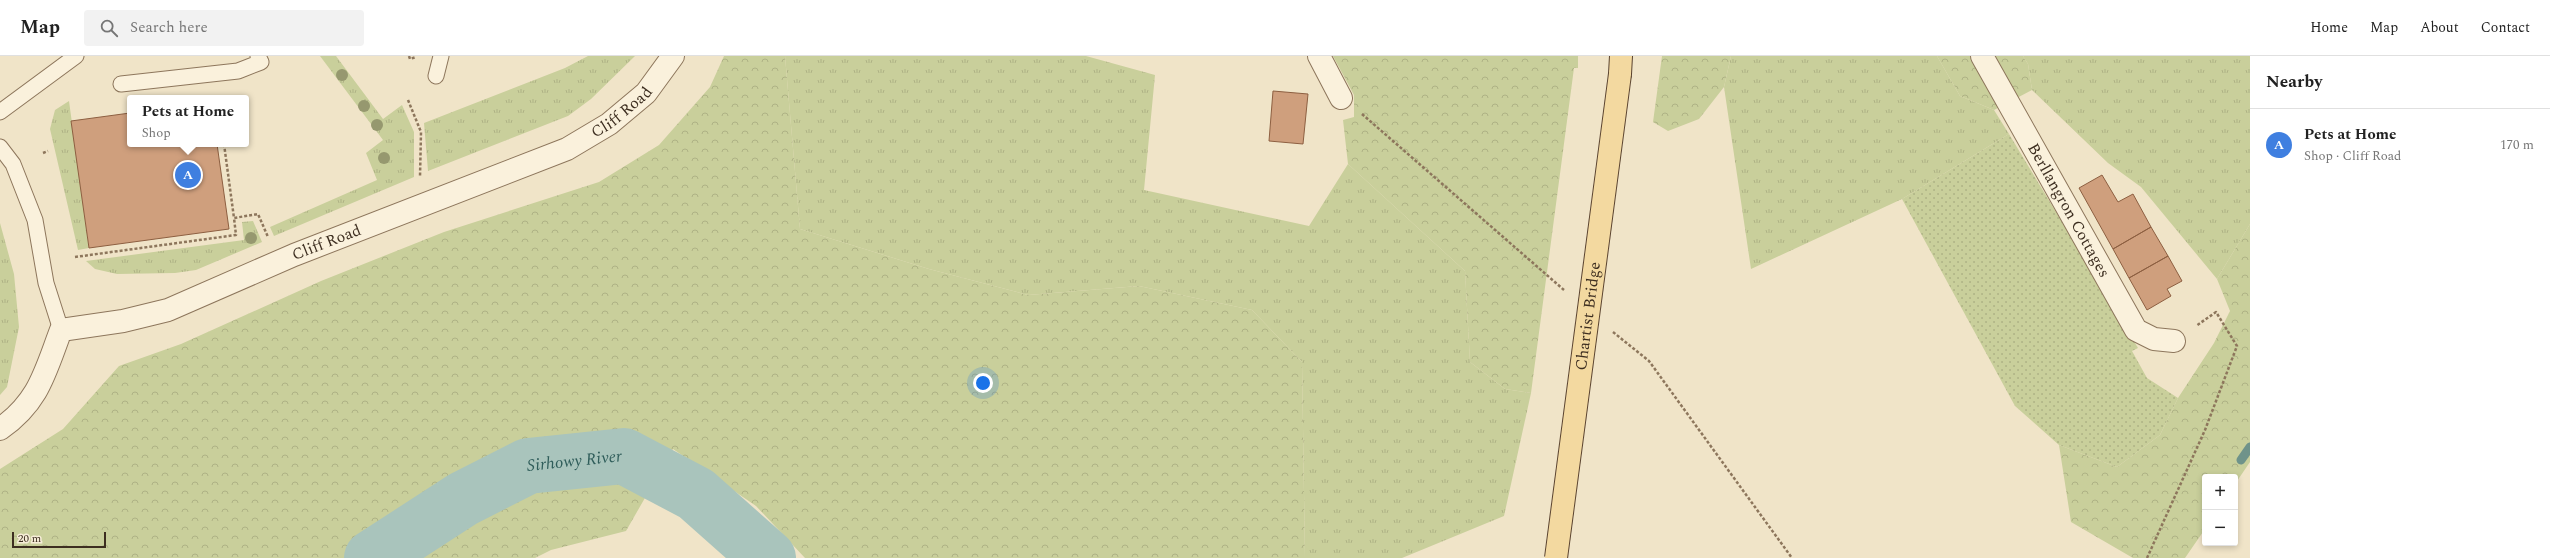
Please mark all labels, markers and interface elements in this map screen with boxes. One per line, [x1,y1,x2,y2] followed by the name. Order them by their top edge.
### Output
[84,10,364,46] search box
[20,13,60,42] text: Map
[130,16,208,39] text: Search here
[98,17,120,39] icon: search
[2310,17,2348,38] text: Home
[2370,17,2398,38] text: Map
[2420,17,2459,38] text: About
[2481,17,2530,38] text: Contact
[2266,69,2322,95] text: Nearby
[586,82,659,144] street label: Cliff Road
[127,95,249,147] popup
[142,100,234,123] text: Pets at Home
[142,123,171,143] text: Shop
[2304,123,2397,146] text: Pets at Home
[2274,135,2284,155] text: A
[2500,135,2534,155] text: 170 m
[2021,139,2116,282] street label: Berllangron Cottages
[2304,146,2401,166] text: Shop · Cliff Road
[175,160,201,190] pin: A
[288,218,365,267] street label: Cliff Road
[1569,260,1607,372] street label: Chartist Bridge
[973,373,993,393] your location
[526,443,623,479] water label: Sirhowy River
[2202,474,2238,546] map controls
[2202,474,2238,510] button: +
[2202,510,2238,546] button: −
[12,530,106,549] scale bar
[18,530,41,547] text: 20 m

